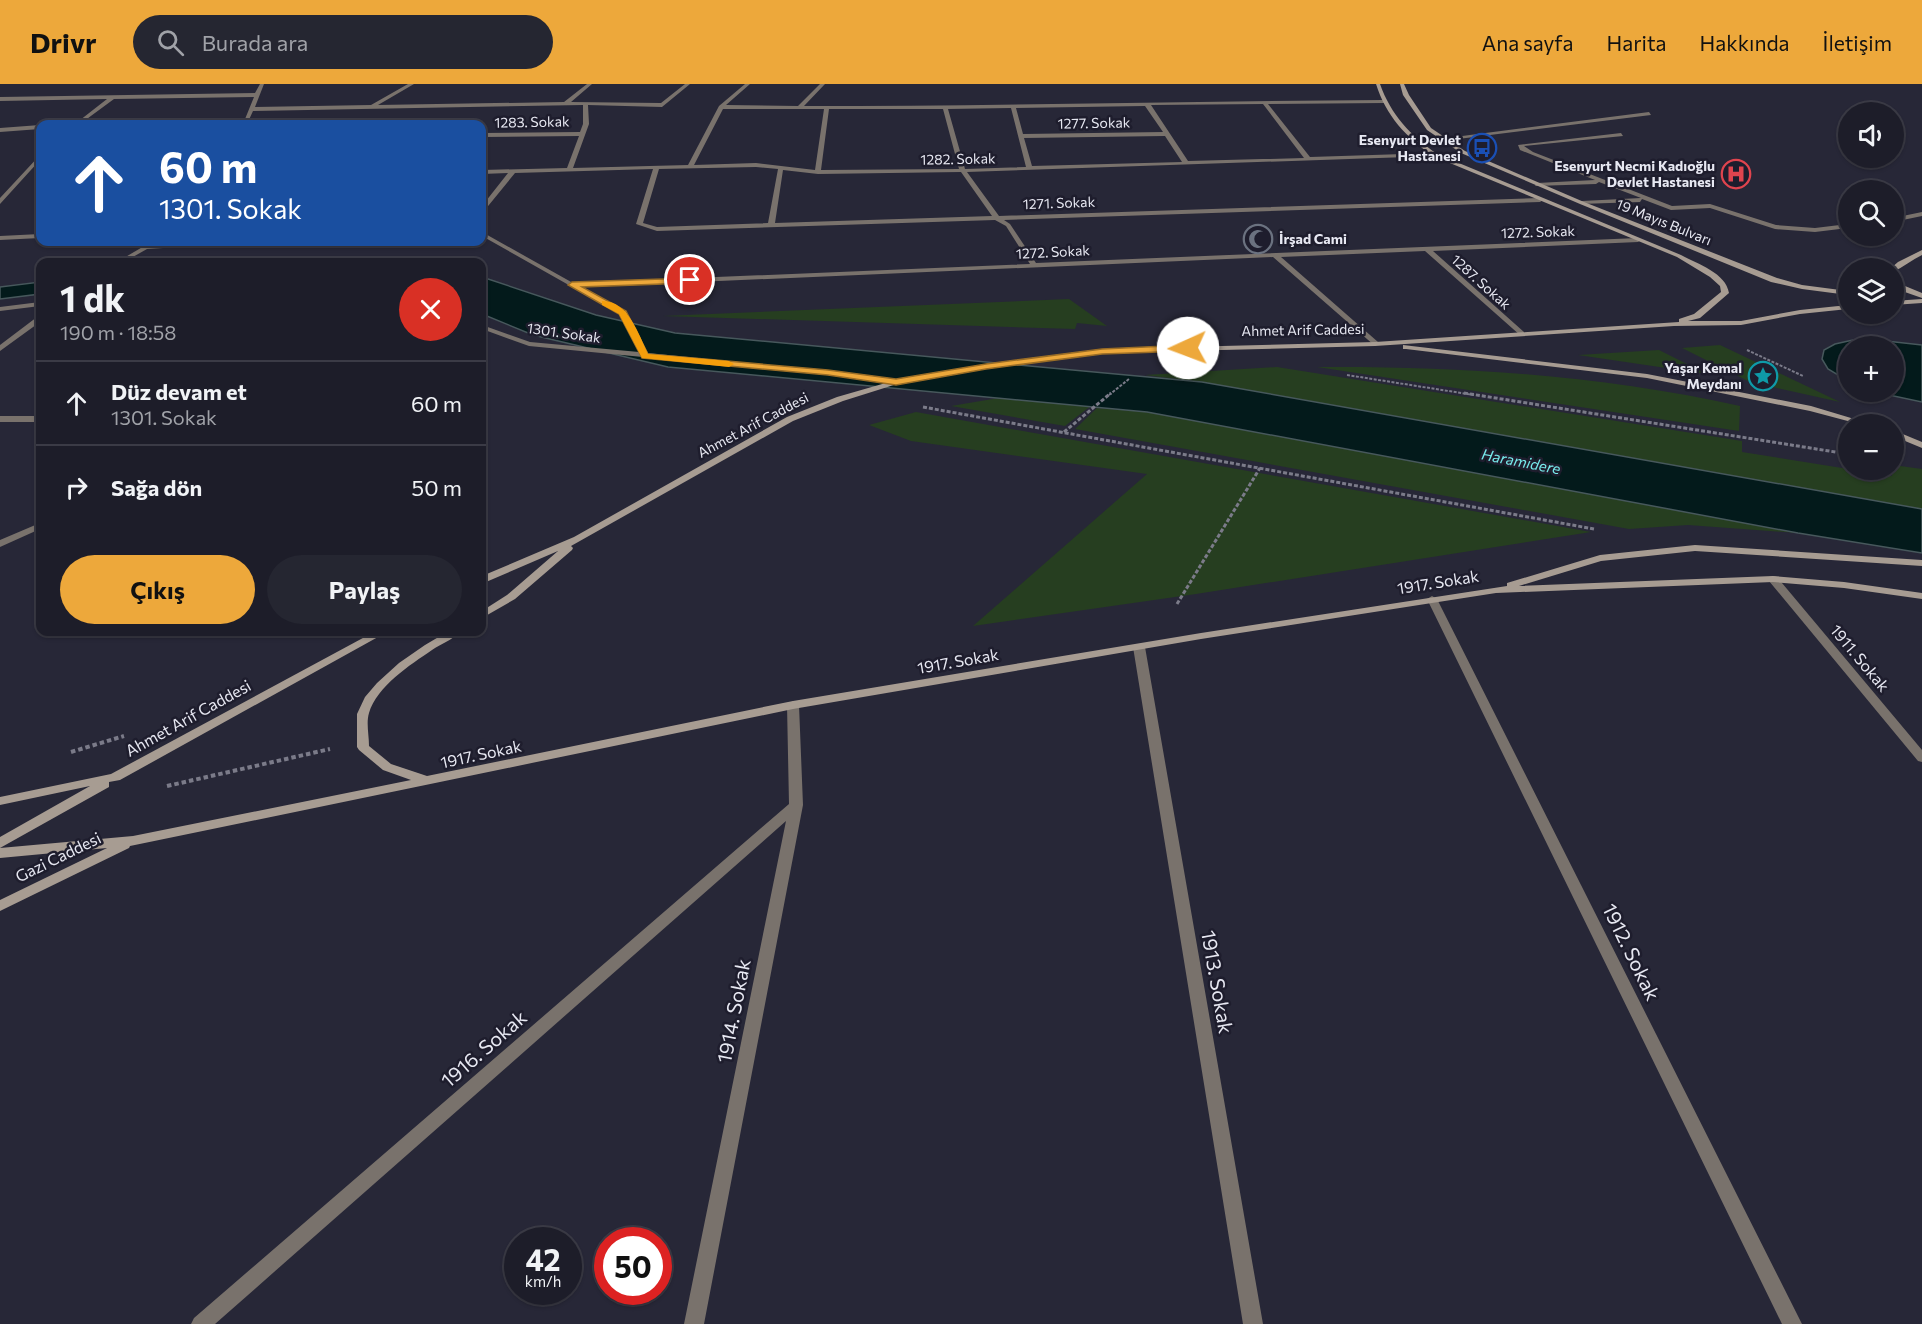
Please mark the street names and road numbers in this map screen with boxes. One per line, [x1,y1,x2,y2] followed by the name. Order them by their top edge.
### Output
[494,112,570,131] street label: 1283. Sokak
[1058,113,1131,132] street label: 1277. Sokak
[920,149,996,168] street label: 1282. Sokak
[1023,193,1096,212] street label: 1271. Sokak
[1614,195,1714,248] street label: 19 Mayıs Bulvarı
[1501,222,1576,241] street label: 1272. Sokak
[1016,241,1091,262] street label: 1272. Sokak
[1448,251,1515,313] street label: 1287. Sokak
[526,319,602,346] street label: 1301. Sokak
[1241,320,1365,339] street label: Ahmet Arif Caddesi
[694,388,811,461] street label: Ahmet Arif Caddesi
[1396,566,1480,597] street label: 1917. Sokak
[1827,620,1894,695] street label: 1911. Sokak
[916,644,1000,677] street label: 1917. Sokak
[122,675,254,760] street label: Ahmet Arif Caddesi
[439,736,523,771] street label: 1917. Sokak
[12,828,104,885] street label: Gazi Caddesi
[1598,899,1666,1004] street label: 1912. Sokak
[1197,928,1239,1036] street label: 1913. Sokak
[711,957,755,1065] street label: 1914. Sokak
[436,1005,531,1092] street label: 1916. Sokak

